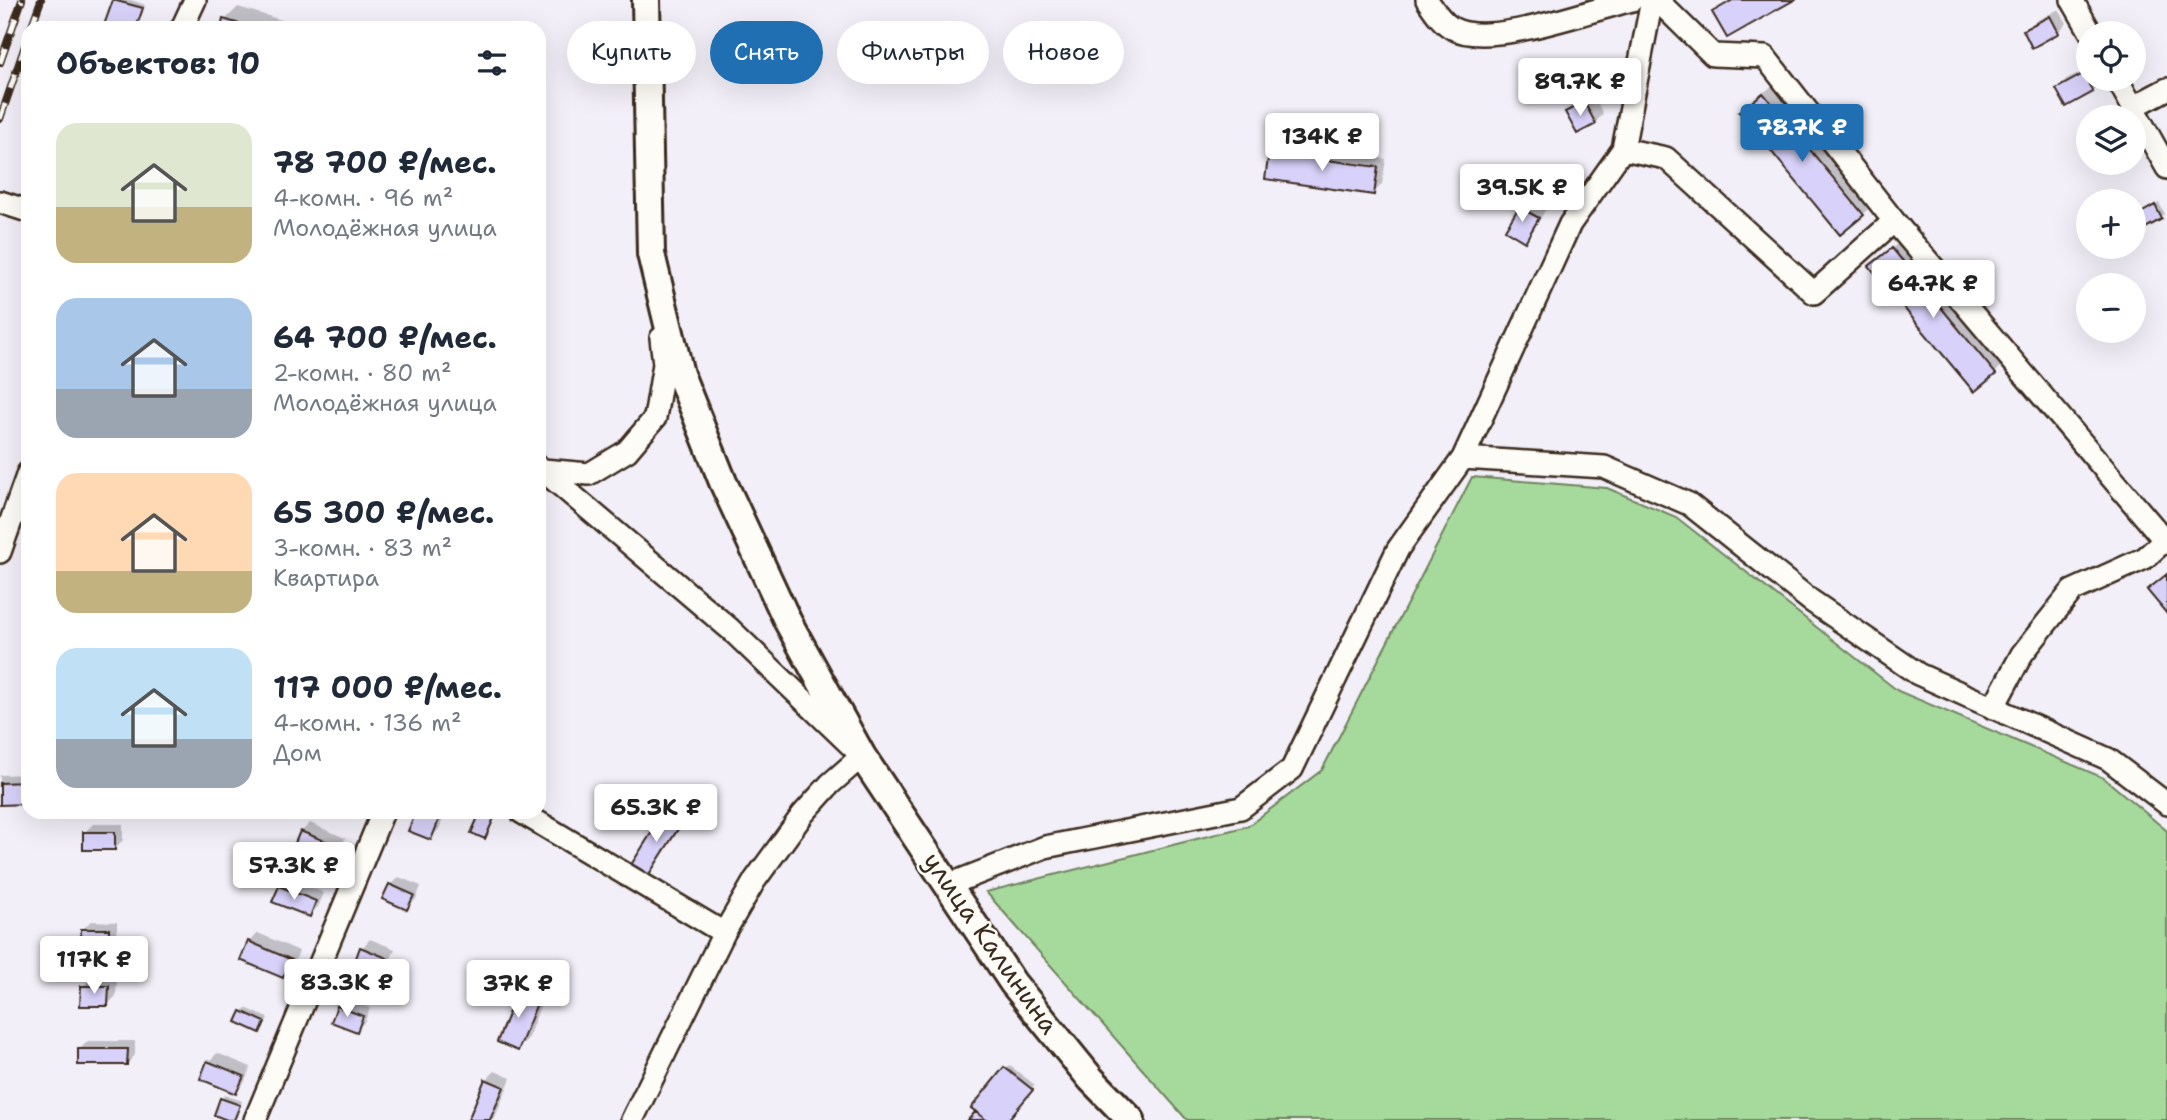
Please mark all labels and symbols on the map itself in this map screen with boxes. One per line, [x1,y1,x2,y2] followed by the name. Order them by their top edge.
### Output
[1515,58,1645,118] pin: 89.7K ₽
[1737,104,1867,164] pin: 78.7K ₽
[1265,114,1379,173] pin: 134K ₽
[1457,164,1587,224] pin: 39.5K ₽
[1868,260,1998,320] pin: 64.7K ₽
[591,784,721,844] pin: 65.3K ₽
[229,842,359,902] pin: 57.3K ₽
[916,845,1067,1041] street label: улица Калинина
[37,936,151,996] pin: 117K ₽
[282,960,412,1019] pin: 83.3K ₽
[469,960,567,1020] pin: 37K ₽

